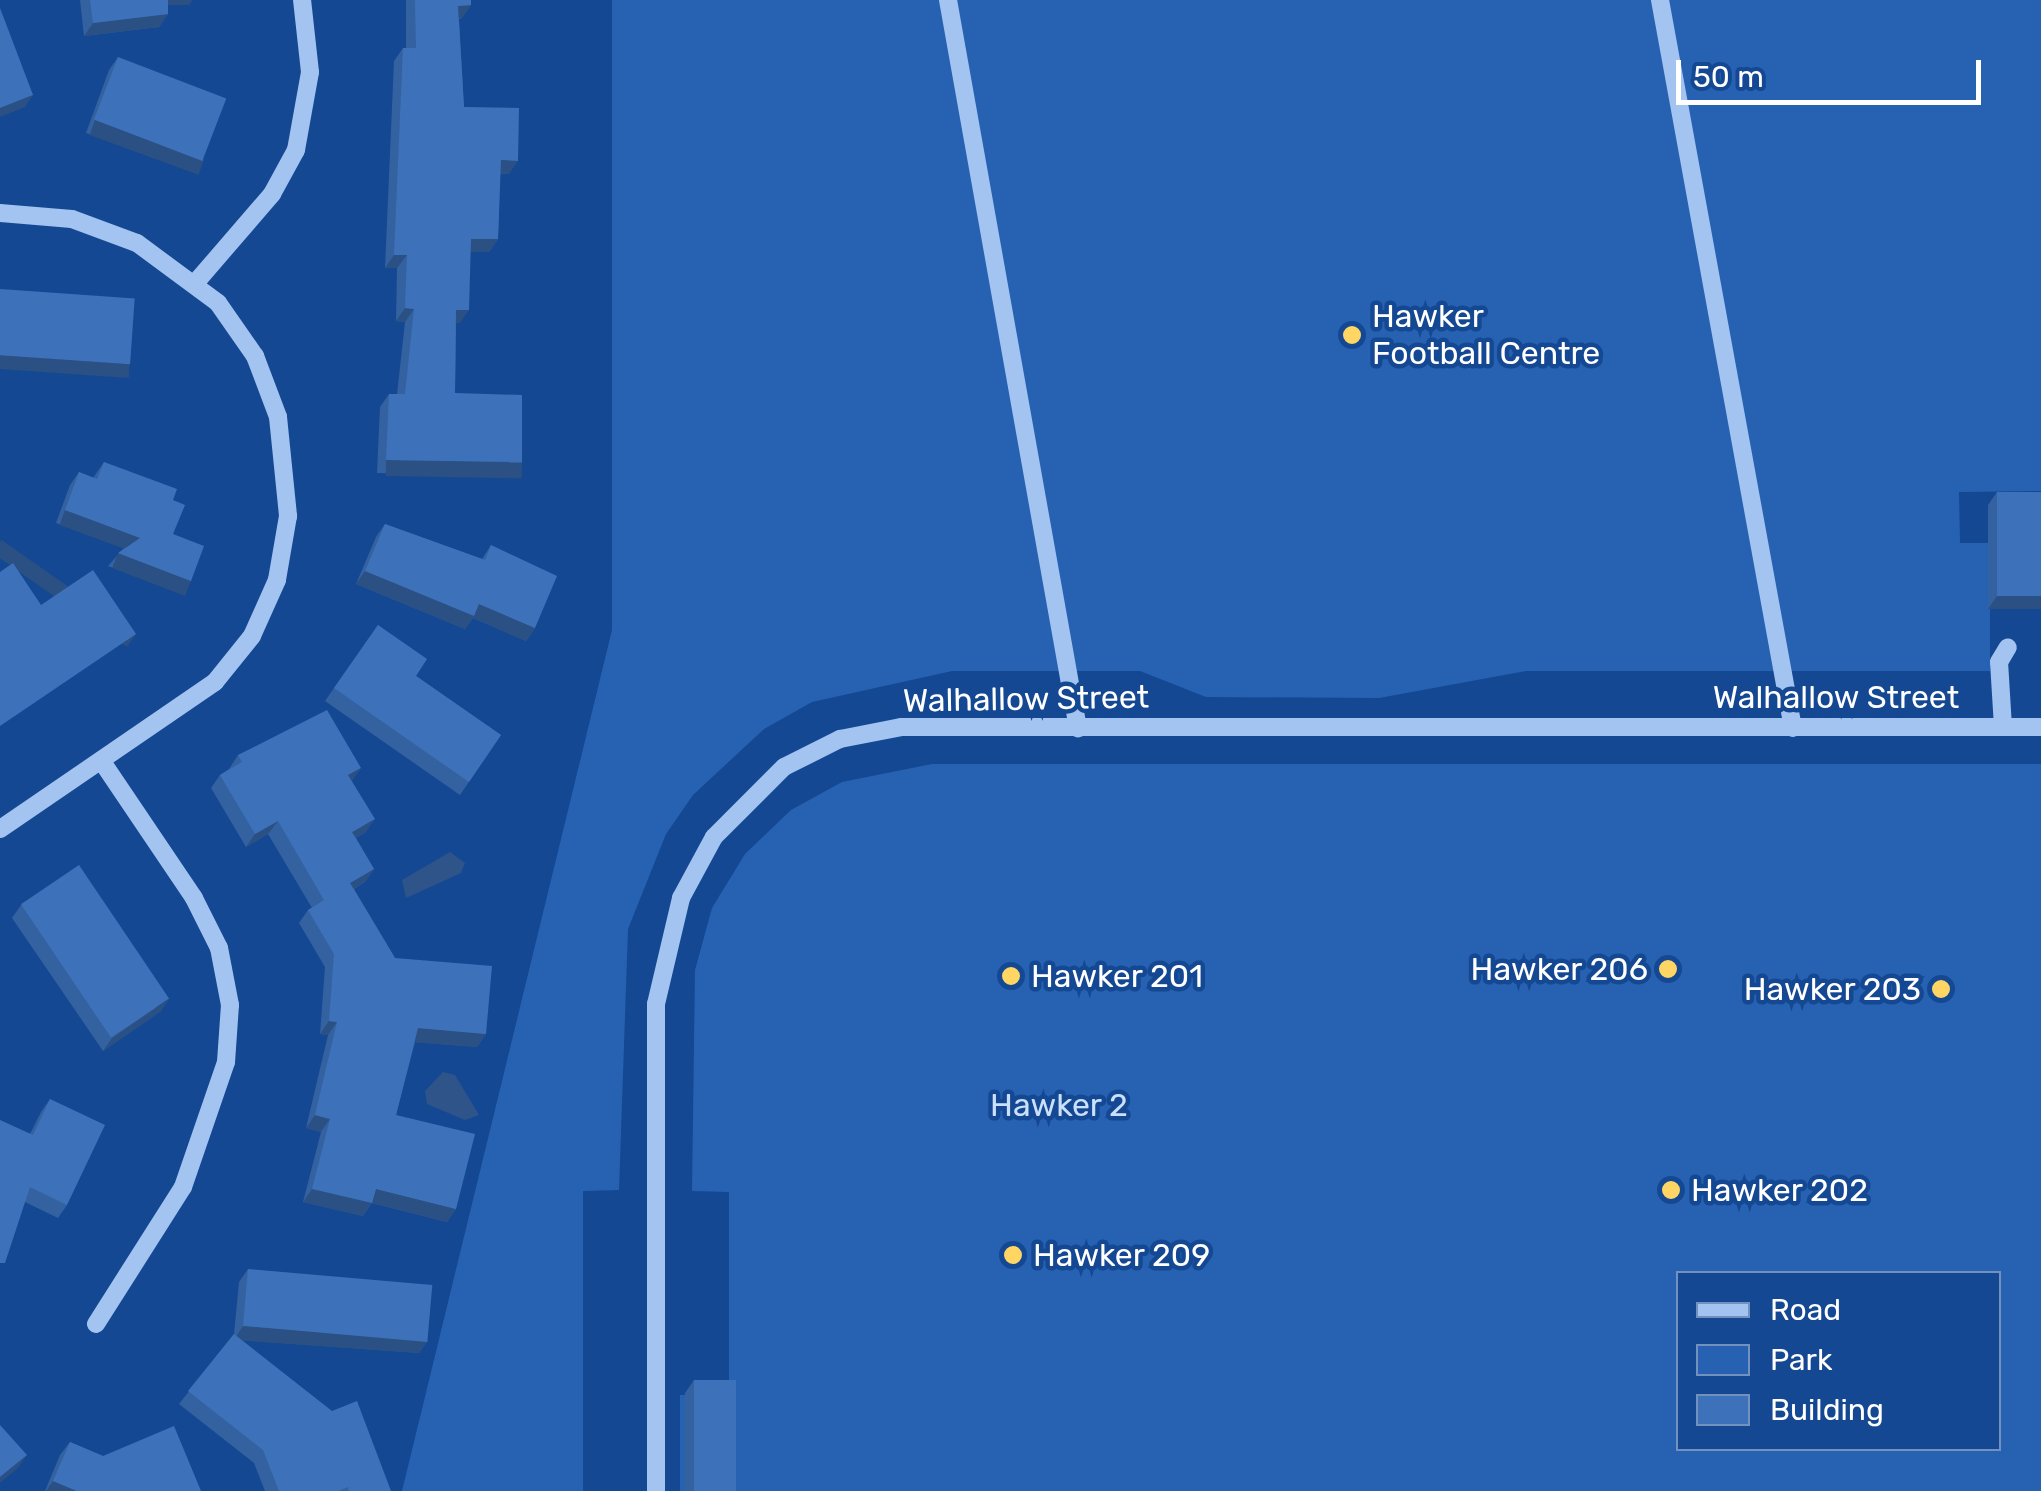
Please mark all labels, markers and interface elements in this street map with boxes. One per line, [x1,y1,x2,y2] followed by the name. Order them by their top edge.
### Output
[1681,40,1986,102] scale bar
[1693,59,1764,95] text: 50 m
[1372,298,1600,373] place label: Hawker Football Centre
[1341,324,1363,346] marker: Hawker Football Centre
[902,678,1150,720] street label: Walhallow Street
[1712,678,1960,716] street label: Walhallow Street
[1470,950,1648,988] place label: Hawker 206
[1031,957,1204,995] place label: Hawker 201
[1657,958,1679,980] marker: Hawker 206
[1000,965,1022,987] marker: Hawker 201
[1743,970,1921,1008] place label: Hawker 203
[1930,978,1952,1000] marker: Hawker 203
[990,1086,1128,1124] park label: Hawker 2
[1691,1171,1869,1209] place label: Hawker 202
[1660,1179,1682,1201] marker: Hawker 202
[1033,1236,1211,1274] place label: Hawker 209
[1002,1244,1024,1266] marker: Hawker 209
[1676,1271,2001,1451] legend
[1770,1292,1841,1328] text: Road
[1770,1342,1832,1378] text: Park
[1770,1392,1884,1428] text: Building

